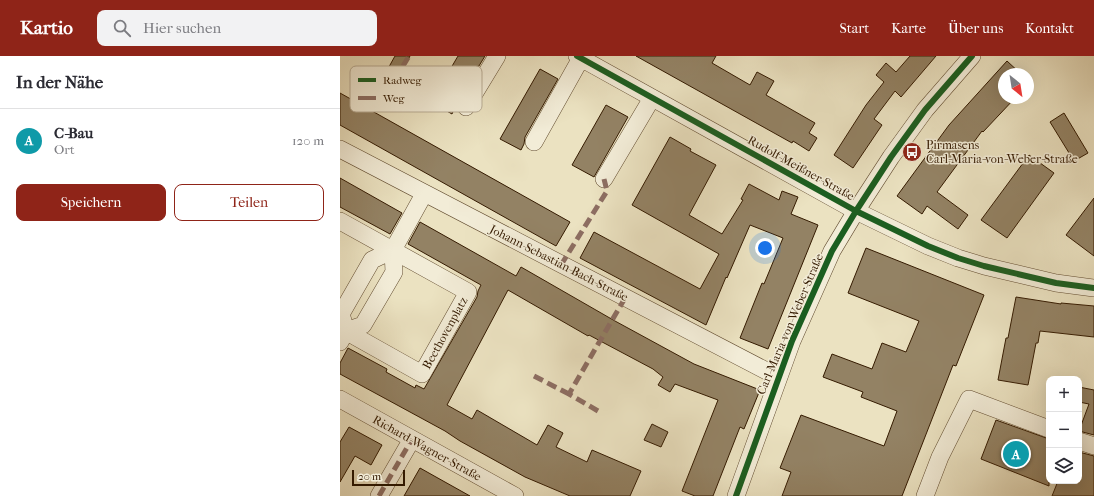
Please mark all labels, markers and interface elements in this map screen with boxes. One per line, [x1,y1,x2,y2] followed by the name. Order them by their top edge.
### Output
[97,10,377,46] search box
[20,17,73,39] text: Kartio
[111,17,133,39] icon: search
[143,19,221,37] text: Hier suchen
[840,20,869,37] text: Start
[891,20,926,37] text: Karte
[948,20,1003,37] text: Über uns
[1025,20,1074,37] text: Kontakt
[350,66,482,112] legend
[998,68,1034,104] north arrow
[16,72,103,92] text: In der Nähe
[383,74,422,87] text: Radweg
[382,92,405,105] text: Weg
[54,124,93,142] text: C-Bau
[25,133,33,148] text: A
[292,133,324,148] text: 120 m
[745,133,857,203] street label: Rudolf-Meißner-Straße
[926,138,1078,166] place label: Pirmasens Carl-Maria-von-Weber-Straße
[901,141,923,163] bus stop icon: Pirmasens Carl-Maria-von-Weber-Straße
[54,142,75,157] text: Ort
[16,184,166,221] button: Speichern
[174,184,324,221] button: Teilen
[487,221,631,304] street label: Johann-Sebastian-Bach-Straße
[755,238,775,258] your location
[754,251,826,397] street label: Carl-Maria-von-Weber-Straße
[419,294,471,371] street label: Beethovenplatz
[1046,376,1082,484] map controls
[1046,376,1082,412] button: +
[370,412,484,484] street label: Richard-Wagner-Straße
[1046,412,1082,448] button: −
[1003,439,1029,469] pin: A
[1046,448,1082,484] button: layers
[352,468,405,487] scale bar
[358,470,381,483] text: 20 m

